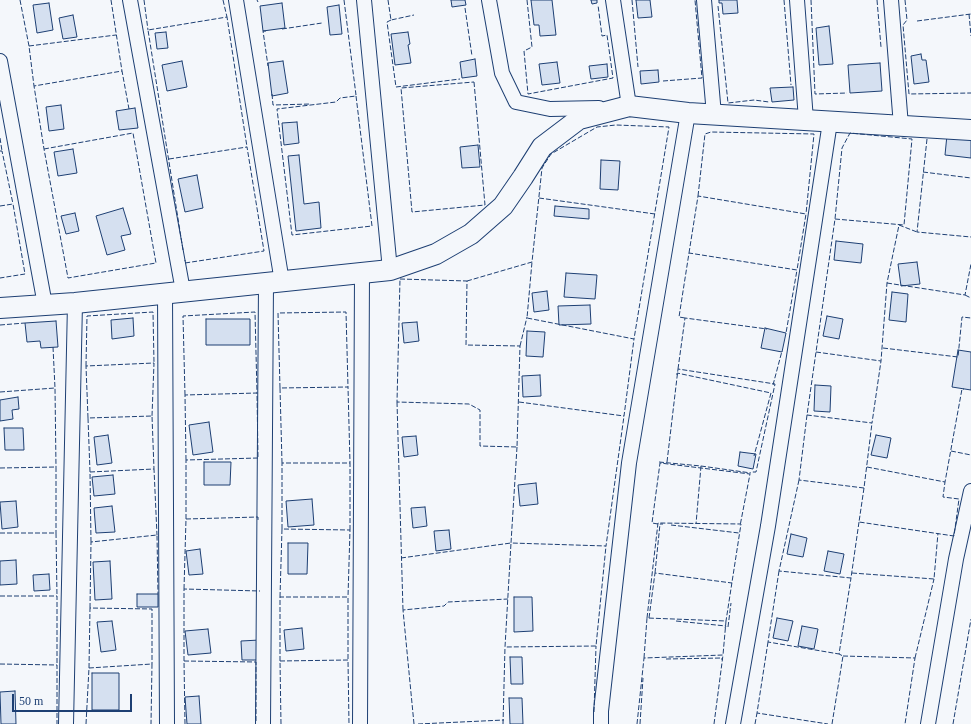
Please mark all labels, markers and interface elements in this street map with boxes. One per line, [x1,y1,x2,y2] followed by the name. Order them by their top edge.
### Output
[14,686,134,712] scale bar
[19,694,43,708] text: 50 m

